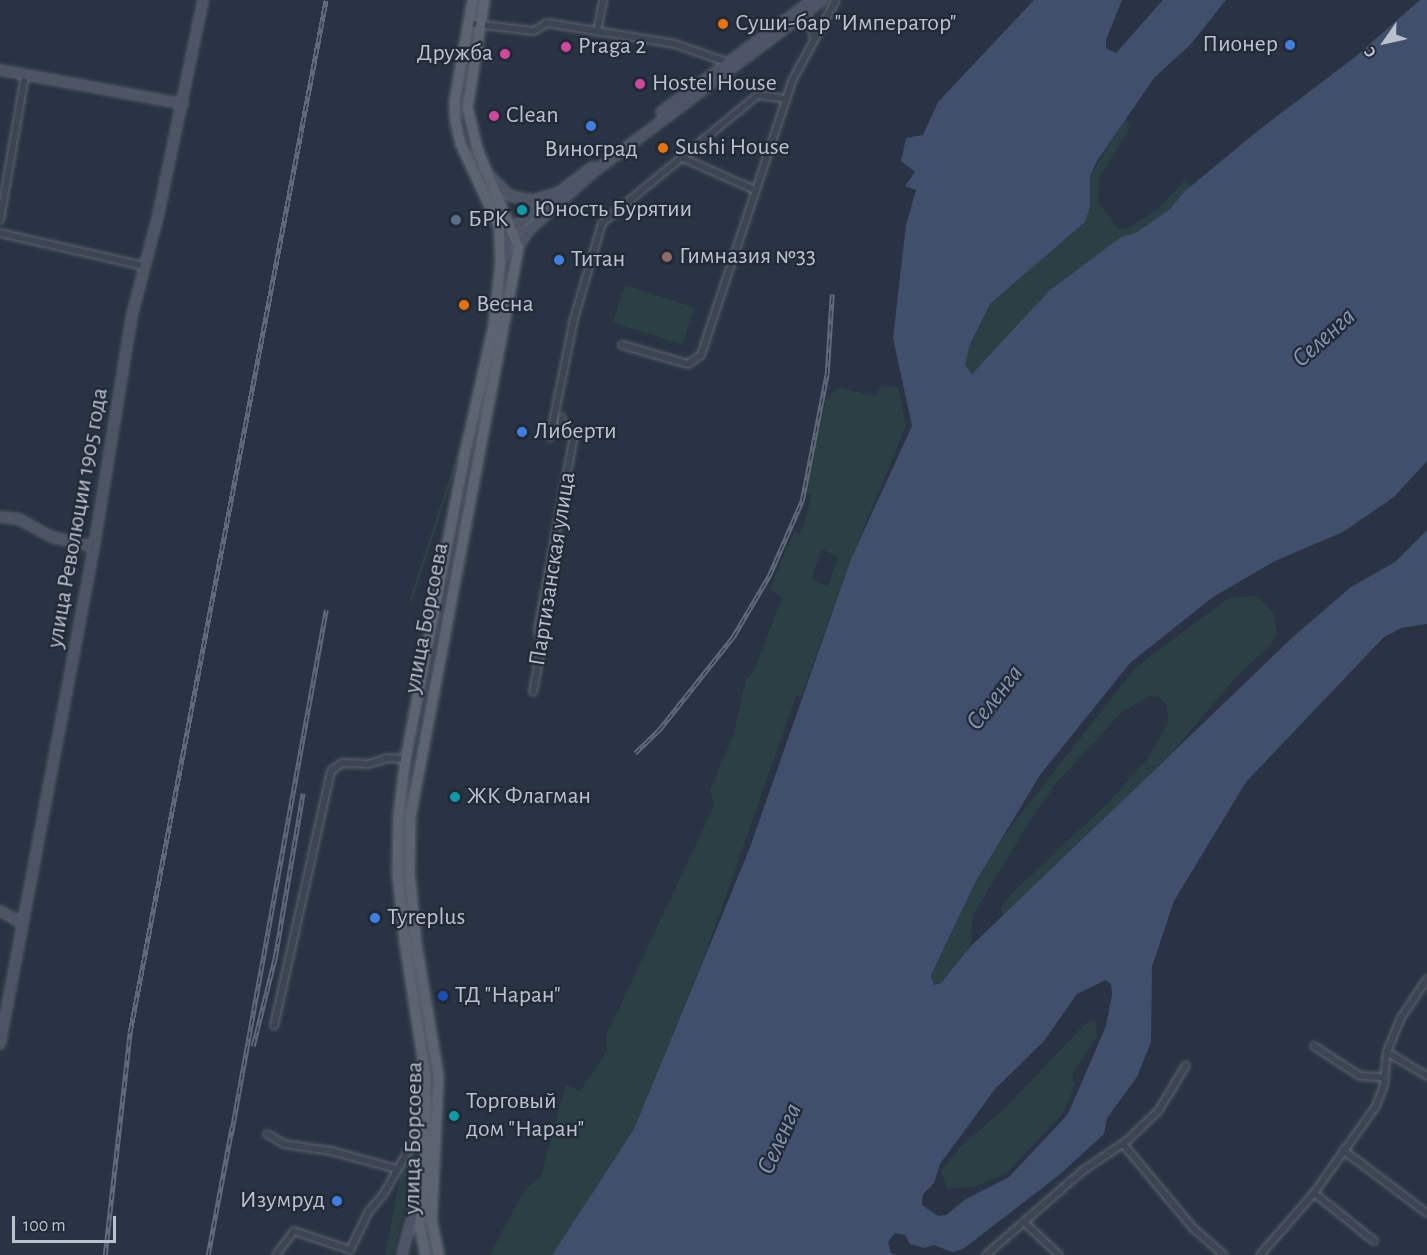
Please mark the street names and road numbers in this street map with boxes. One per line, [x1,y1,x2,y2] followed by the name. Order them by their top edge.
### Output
[41,386,115,650] street label: улица Революции 1905 года
[523,470,583,668] street label: Партизанская улица
[398,540,456,696] street label: улица Борсоева
[398,1061,430,1215] street label: улица Борсоева

